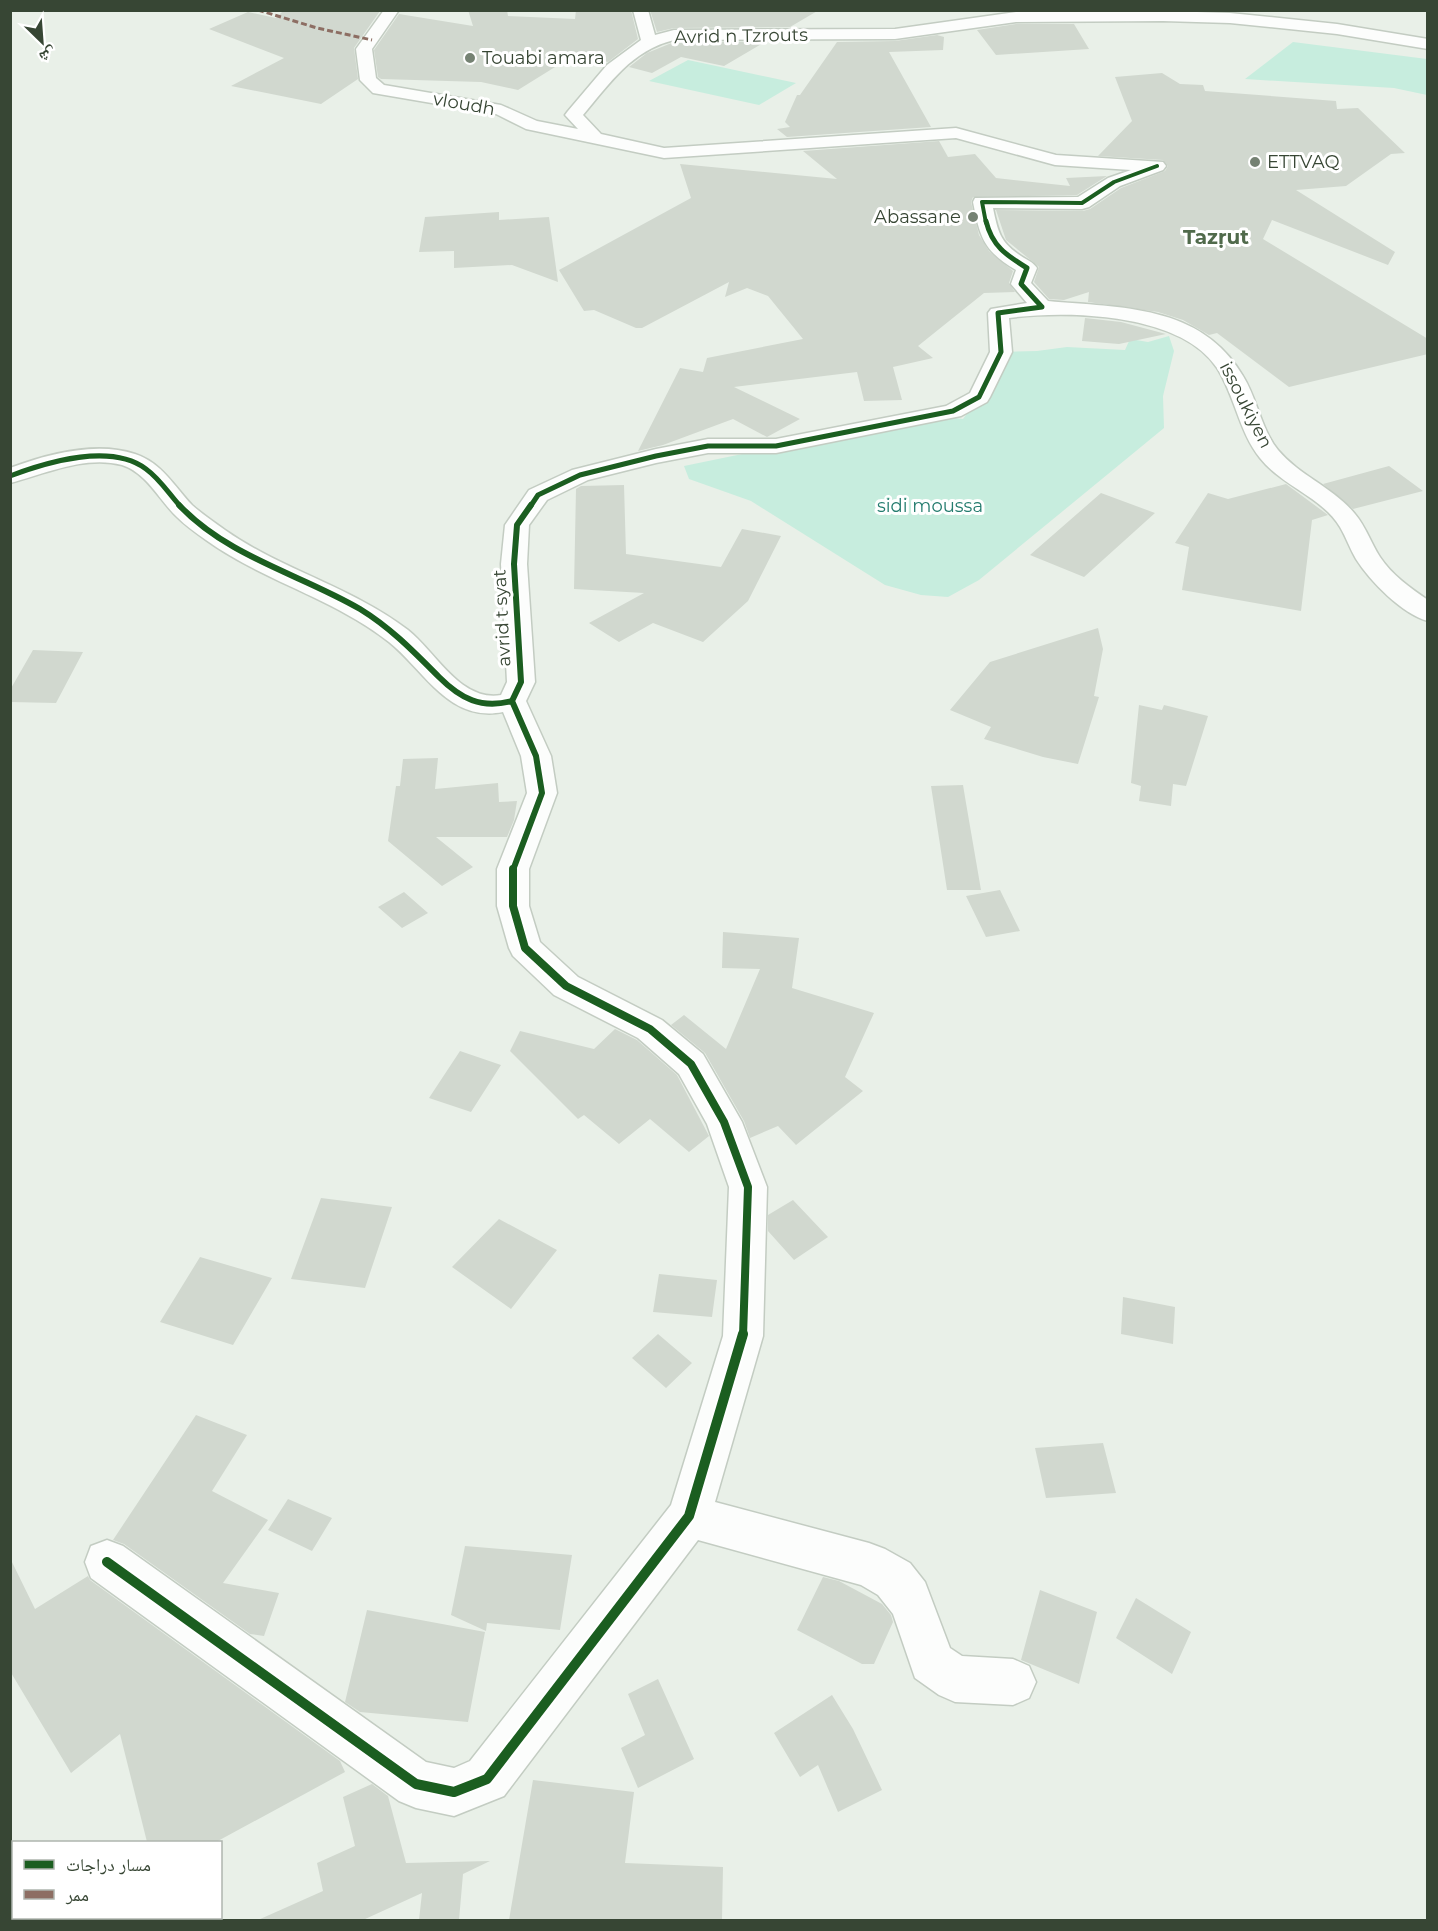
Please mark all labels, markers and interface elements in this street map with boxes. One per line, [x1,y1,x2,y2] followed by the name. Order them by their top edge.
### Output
[12,12,72,72] north arrow
[674,24,808,48] street label: Avrid n Tzrouts
[36,43,60,67] text: ش
[482,47,605,69] place label: Touabi amara
[463,51,477,65] marker: Touabi amara
[431,88,497,120] street label: vloudh
[1267,151,1340,173] place label: ETTVAQ
[1248,155,1262,169] marker: ETTVAQ
[874,206,961,228] place label: Abassane
[966,210,980,224] marker: Abassane
[1183,225,1249,249] district label: Tazṛut
[1215,358,1277,452] street label: issoukiyen
[877,495,983,517] park label: sidi moussa
[488,569,516,667] street label: avrid t syat
[12,1841,222,1919] legend
[66,1854,151,1876] text: مسار دراجات
[65,1884,89,1906] text: ممر

